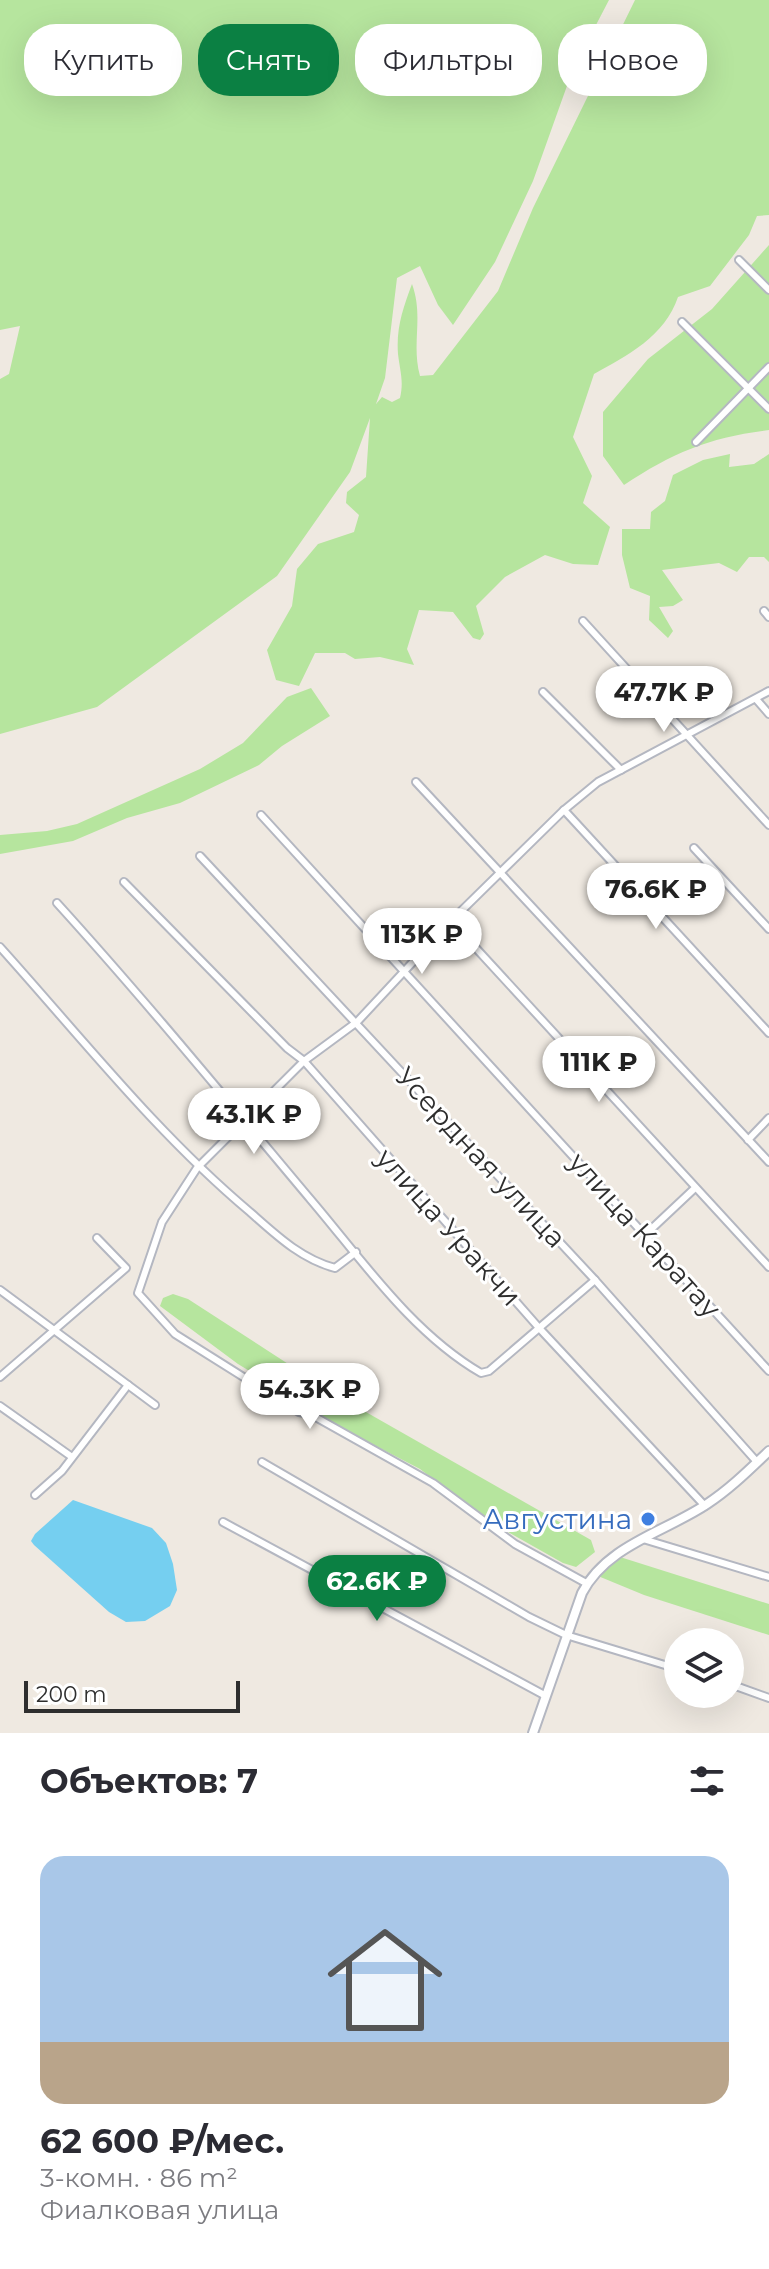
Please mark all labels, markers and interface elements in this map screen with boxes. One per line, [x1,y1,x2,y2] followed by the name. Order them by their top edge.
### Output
[24,24,182,96] chip: Купить
[198,24,339,96] chip: Снять
[355,24,542,96] chip: Фильтры
[558,24,707,96] chip: Новое
[590,666,738,734] pin: 47.7K ₽
[614,676,714,708] text: 47.7K ₽
[582,863,730,931] pin: 76.6K ₽
[605,873,707,905] text: 76.6K ₽
[357,908,487,976] pin: 113K ₽
[381,918,463,950] text: 113K ₽
[534,1036,664,1104] pin: 111K ₽
[560,1046,638,1078] text: 111K ₽
[389,1060,573,1254] street label: Усердная улица
[180,1088,328,1156] pin: 43.1K ₽
[206,1098,302,1130] text: 43.1K ₽
[369,1140,529,1313] street label: улица Уракчи
[561,1145,728,1325] street label: улица Каратау
[236,1363,384,1431] pin: 54.3K ₽
[258,1373,362,1405] text: 54.3K ₽
[482,1502,632,1536] place label: Августина
[639,1510,657,1528] marker: Августина
[303,1555,451,1623] pin: 62.6K ₽
[326,1565,428,1597] text: 62.6K ₽
[664,1628,744,1708] map controls
[664,1628,744,1708] button: layers
[24,1677,240,1713] scale bar
[36,1681,107,1708] text: 200 m
[685,1759,729,1803] icon: filters
[40,1760,258,1802] text: Объектов: 7
[313,1908,457,2052] icon: home
[40,2120,284,2162] text: 62 600 ₽/мес.
[40,2162,238,2194] text: 3-комн. · 86 m²
[40,2194,279,2226] text: Фиалковая улица

